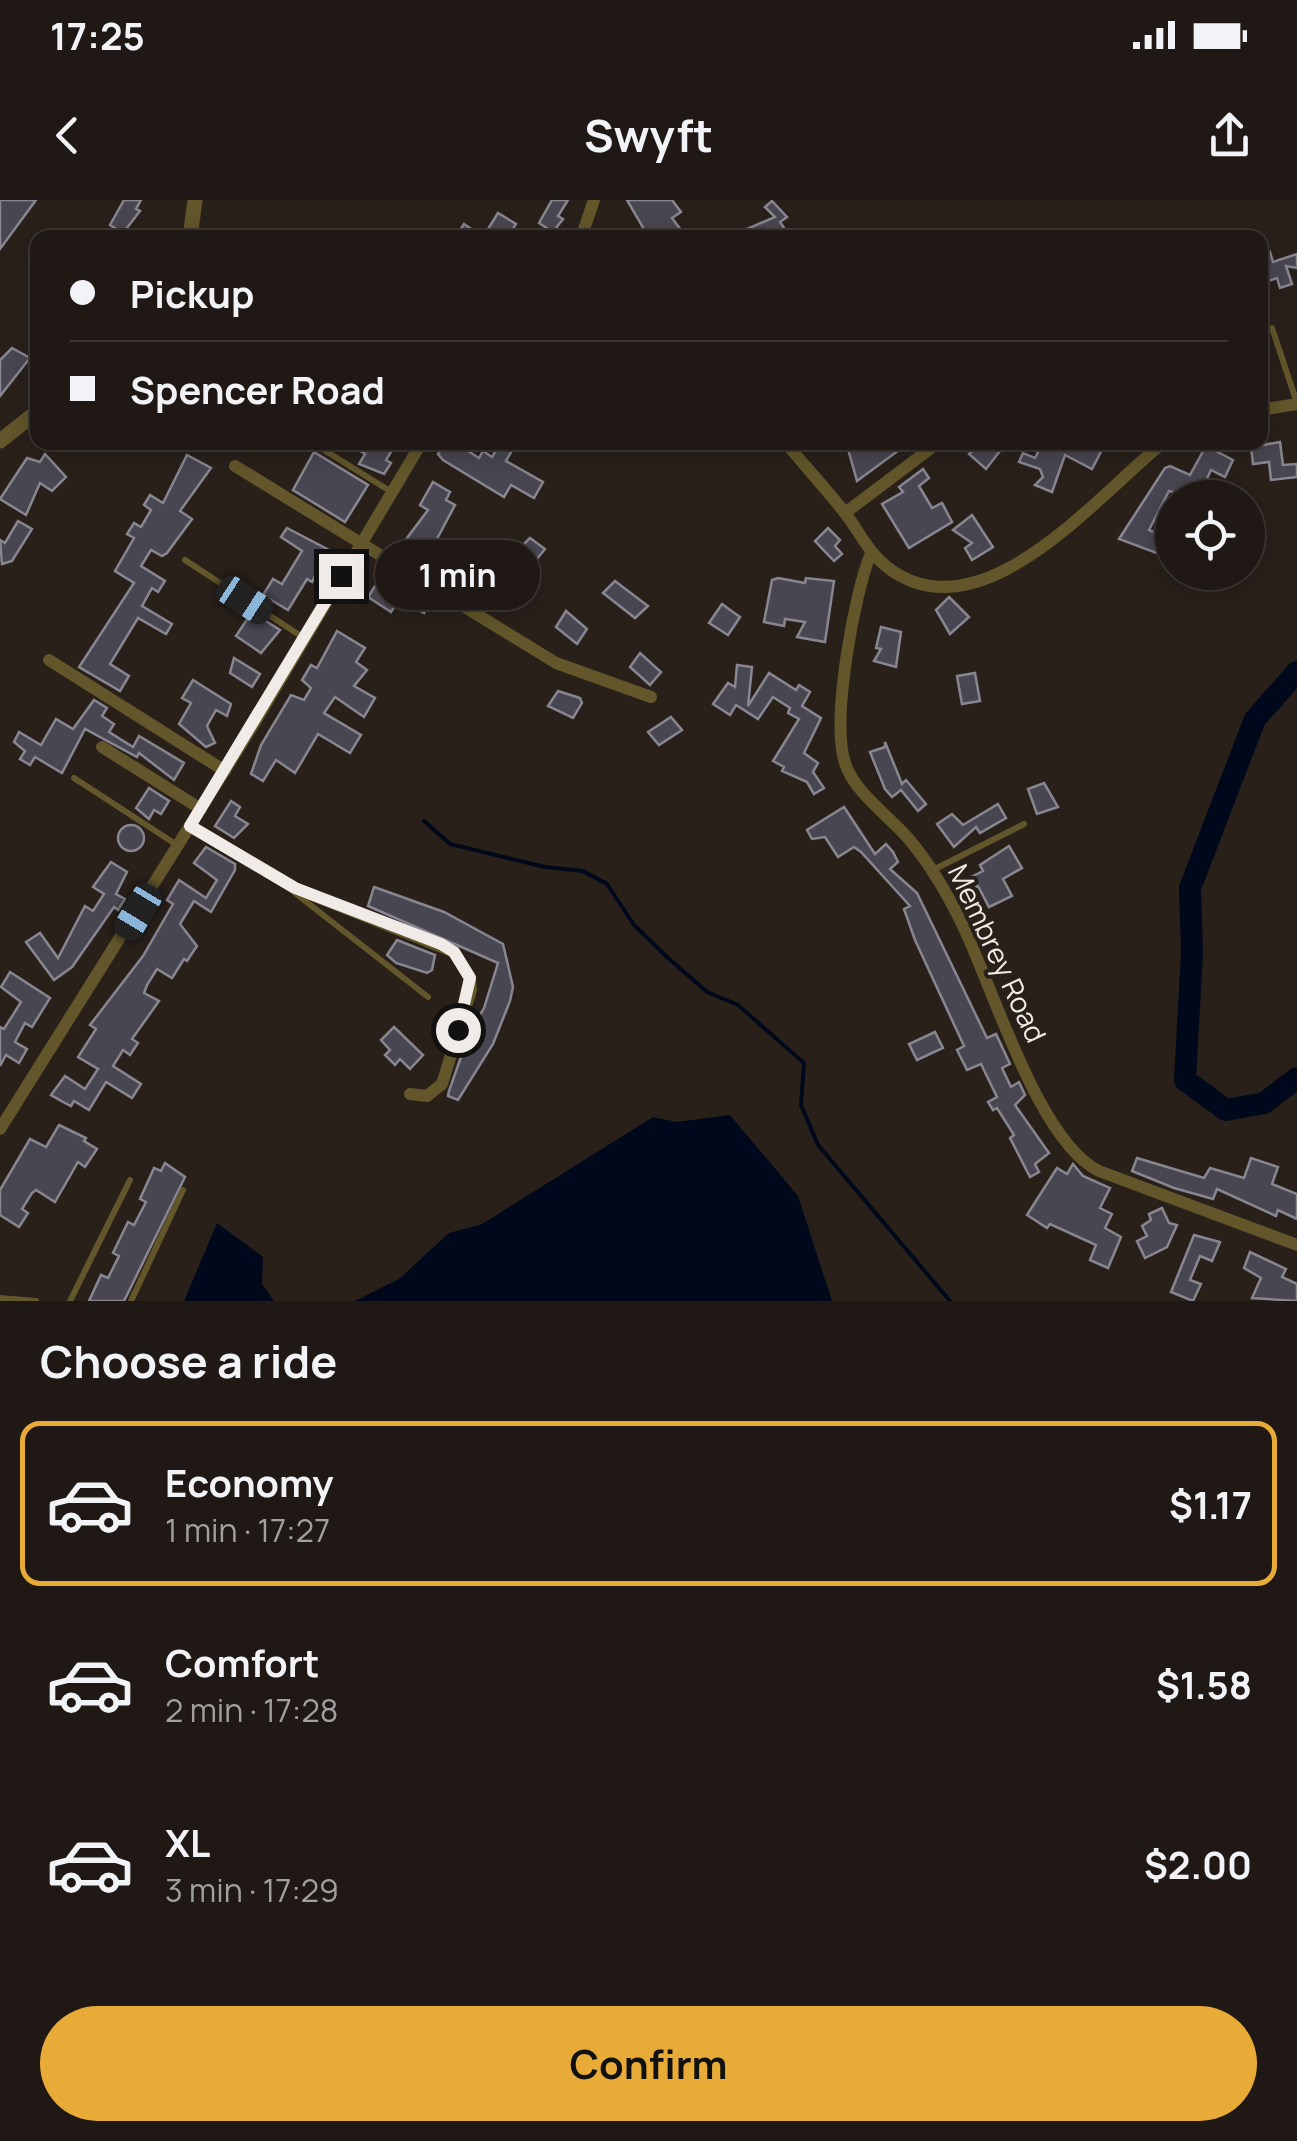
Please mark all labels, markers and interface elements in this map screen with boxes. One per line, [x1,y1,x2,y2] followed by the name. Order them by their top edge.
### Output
[50,9,145,61] text: 17:25
[584,104,713,166] text: Swyft
[40,108,95,163] icon: back
[1202,108,1257,163] icon: share
[130,267,254,319] text: Pickup
[130,363,385,415] text: Spencer Road
[1155,480,1265,590] map controls
[1155,480,1265,590] button: locate
[376,541,541,611] callout: 1 min
[418,553,497,597] text: 1 min
[319,554,364,599] route end
[212,571,278,629] car
[940,858,1056,1048] street label: Membrey Road
[110,879,166,945] car
[436,1008,481,1053] route start
[40,1330,337,1392] text: Choose a ride
[165,1456,334,1508] text: Economy
[45,1459,135,1549] icon: car
[1169,1478,1252,1530] text: $1.17
[165,1508,330,1552] text: 1 min · 17:27
[165,1636,319,1688] text: Comfort
[45,1639,135,1729] icon: car
[1156,1658,1252,1710] text: $1.58
[165,1688,338,1732] text: 2 min · 17:28
[165,1816,210,1868] text: XL
[45,1819,135,1909] icon: car
[1144,1838,1252,1890] text: $2.00
[165,1868,339,1912] text: 3 min · 17:29
[40,2006,1257,2121] button: Confirm

